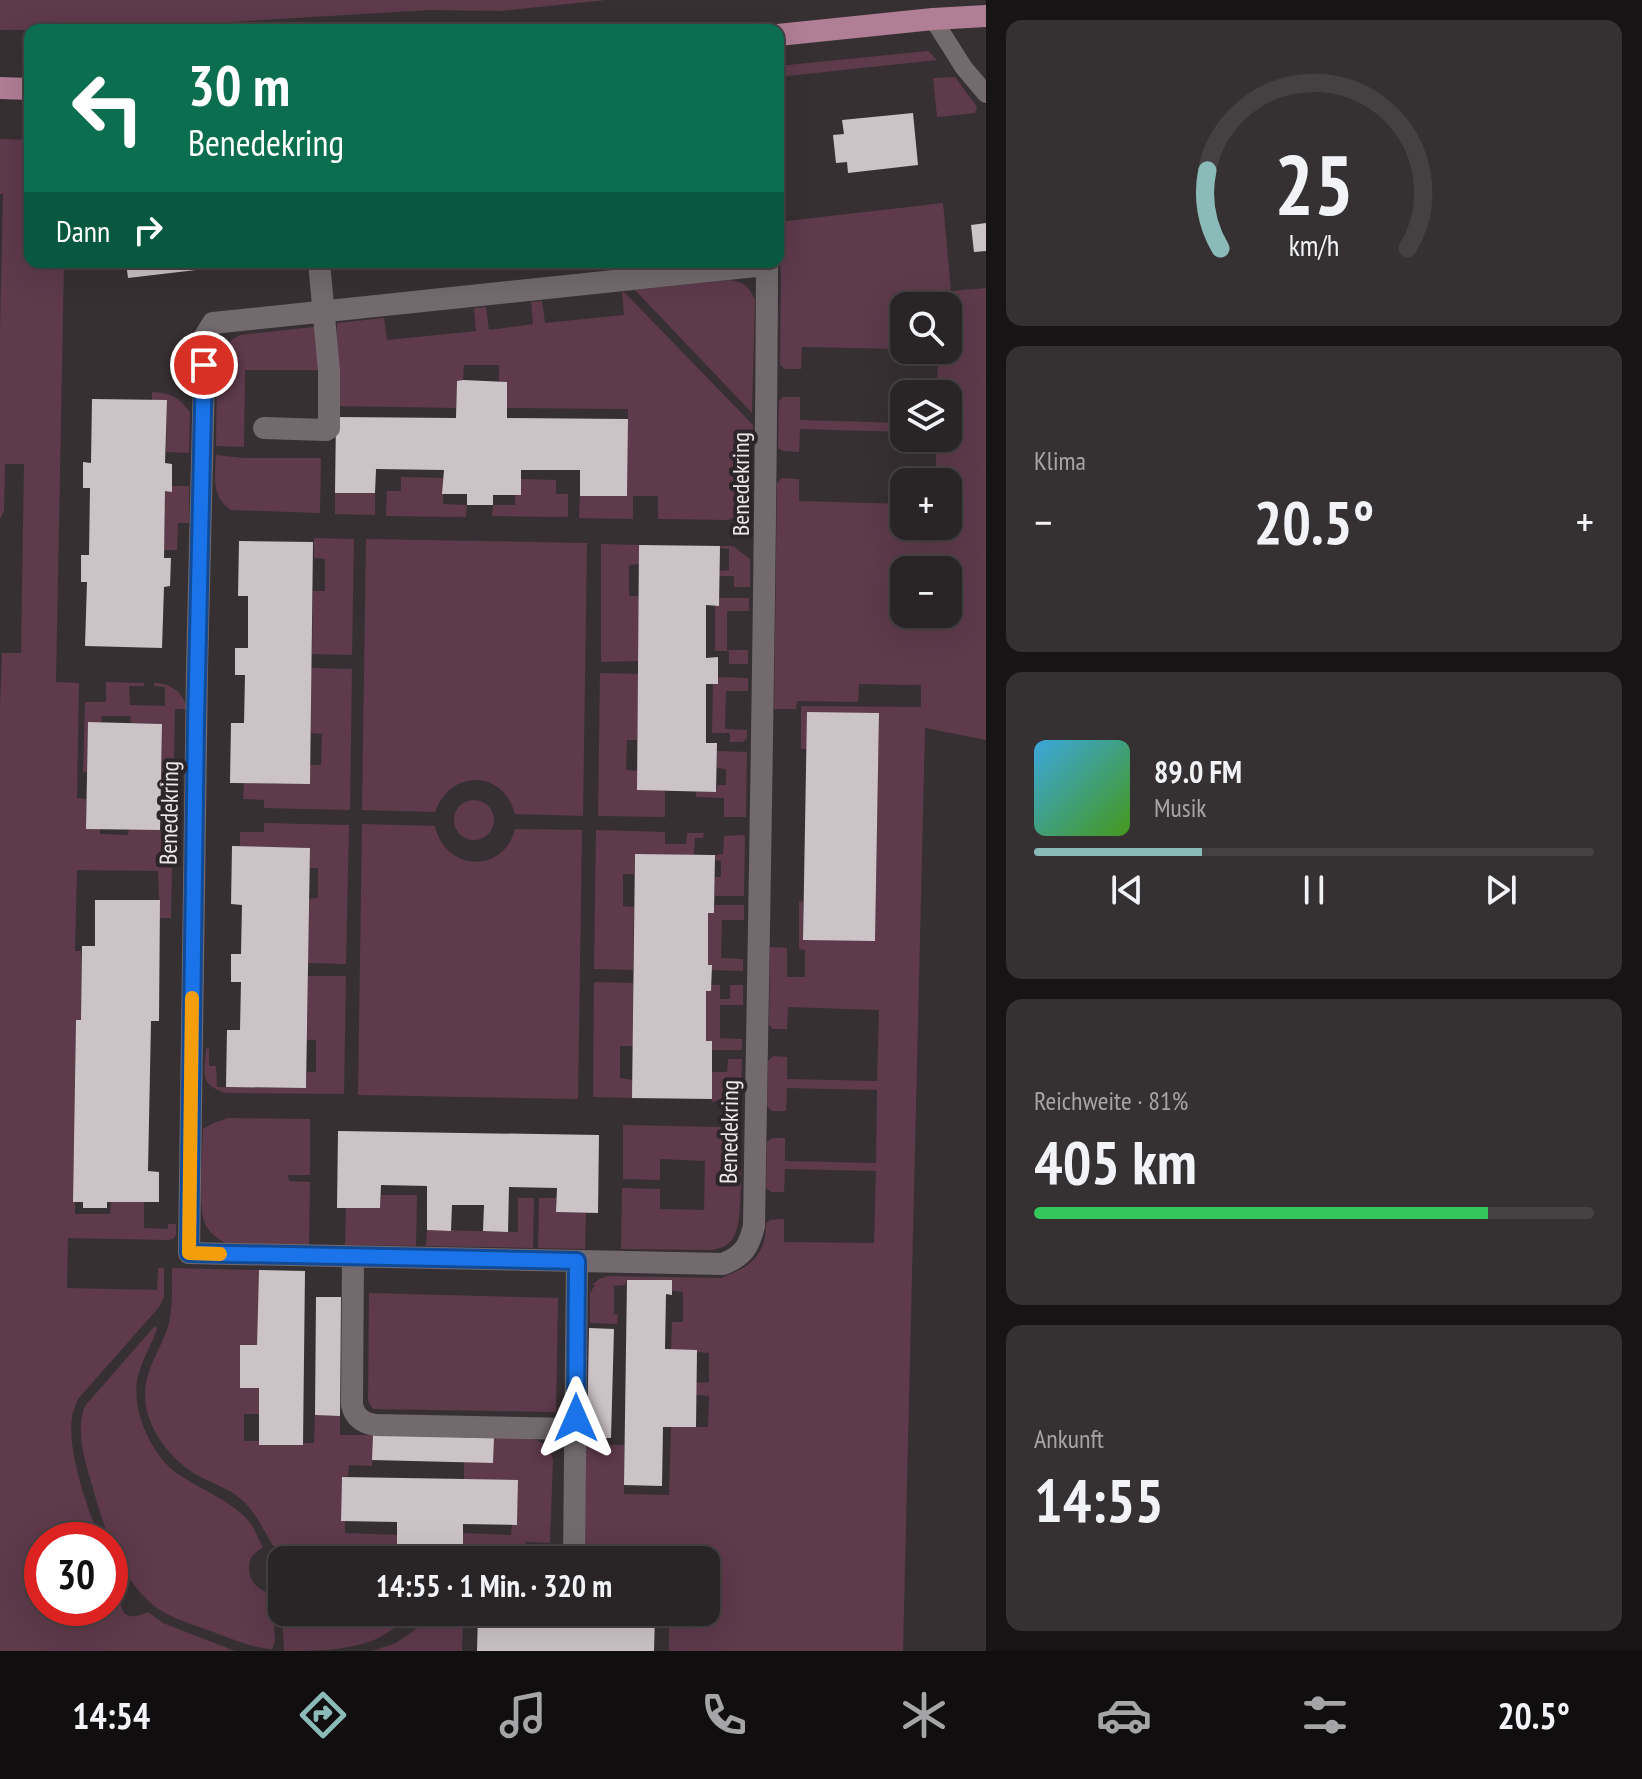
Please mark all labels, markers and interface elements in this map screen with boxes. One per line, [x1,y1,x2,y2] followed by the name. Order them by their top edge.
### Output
[188,49,290,121] text: 30 m
[56,56,160,160] icon: left
[188,119,344,166] text: Benedekring
[1274,130,1354,238] text: 25
[126,208,170,252] icon: right
[56,211,110,250] text: Dann
[1289,227,1339,264] text: km/h
[890,292,962,628] map controls
[890,292,962,364] button: search
[170,331,238,399] pin
[182,343,226,387] icon: arrive
[890,380,962,452] button: layers
[725,432,756,536] street label: Benedekring
[1034,444,1086,477] text: Klima
[890,468,962,540] button: +
[1254,483,1374,561] text: 20.5°
[1034,493,1052,550] text: −
[1576,493,1594,550] text: +
[890,556,962,628] button: −
[1154,752,1242,791] text: 89.0 FM
[153,761,185,865] street label: Benedekring
[1154,791,1206,824] text: Musik
[1105,868,1149,912] icon: previous
[1292,868,1336,912] icon: pause
[1479,868,1523,912] icon: next
[713,1080,745,1184] street label: Benedekring
[1034,1084,1188,1117] text: Reichweite · 81%
[1034,1123,1197,1201] text: 405 km
[534,1376,618,1460] position arrow
[1034,1422,1104,1455] text: Ankunft
[1034,1461,1164,1539] text: 14:55
[24,1522,128,1626] speed limit sign: 30
[376,1566,612,1605] text: 14:55 · 1 Min. · 320 m
[295,1687,351,1743] icon: directions
[495,1687,551,1743] icon: music
[696,1687,752,1743] icon: phone
[896,1687,952,1743] icon: climate
[1096,1687,1152,1743] icon: car
[1297,1687,1353,1743] icon: filters
[72,1692,150,1739] text: 14:54
[1497,1692,1570,1739] text: 20.5°

